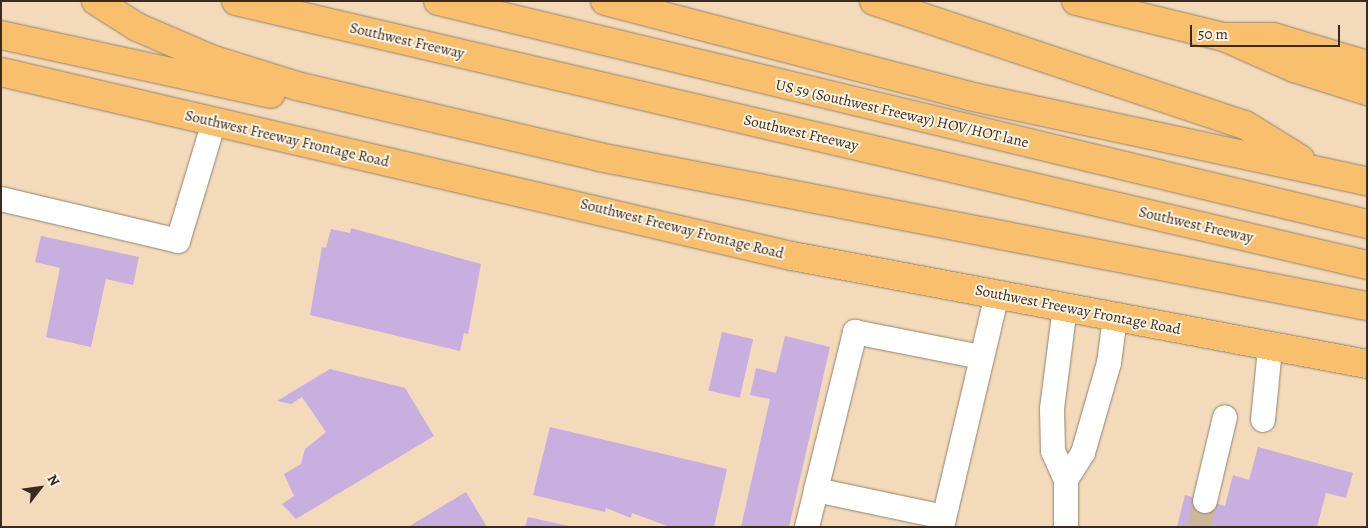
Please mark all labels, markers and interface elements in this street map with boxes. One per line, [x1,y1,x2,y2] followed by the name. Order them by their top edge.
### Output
[1193,15,1343,47] scale bar
[348,19,466,63] street label: Southwest Freeway
[1198,24,1228,44] text: 50 m
[774,76,1030,152] street label: US 59 (Southwest Freeway) HOV/HOT lane
[183,107,391,171] street label: Southwest Freeway Frontage Road
[742,111,860,155] street label: Southwest Freeway
[578,195,786,263] street label: Southwest Freeway Frontage Road
[1137,203,1255,247] street label: Southwest Freeway
[974,281,1182,339] street label: Southwest Freeway Frontage Road
[15,463,65,513] north arrow
[43,471,64,489] text: N

